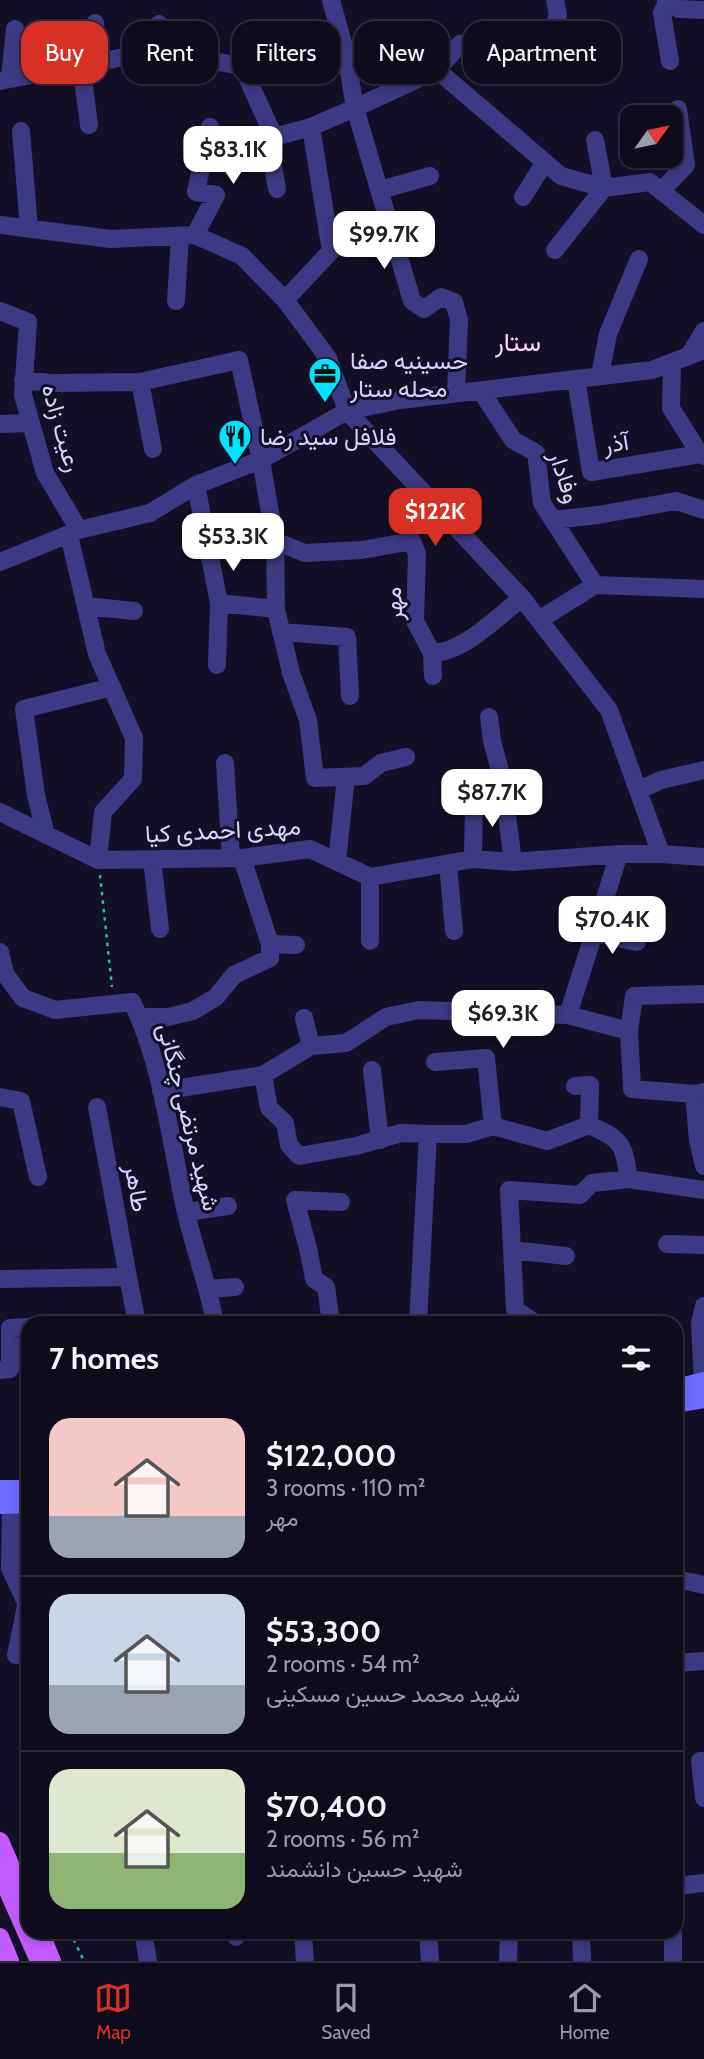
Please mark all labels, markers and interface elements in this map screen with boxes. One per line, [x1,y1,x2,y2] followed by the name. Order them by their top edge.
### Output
[21,21,108,84] chip: Buy
[122,21,218,84] chip: Rent
[232,21,340,84] chip: Filters
[354,21,449,84] chip: New
[463,21,621,84] chip: Apartment
[620,105,682,168] north arrow
[620,105,683,168] map controls
[176,127,290,186] pin: $83.1K
[199,135,267,163] text: $83.1K
[327,212,441,271] pin: $99.7K
[349,220,419,248] text: $99.7K
[494,326,541,358] district label: ستار
[349,346,468,404] place label: حسینیه صفا محله ستار
[306,355,344,404] office icon: حسینیه صفا محله ستار
[35,381,88,476] street label: رعیت زاده
[216,417,254,466] restaurant icon: فلافل سید رضا
[260,422,396,452] place label: فلافل سید رضا
[600,426,633,460] street label: آذر
[542,446,587,507] street label: وفادار
[386,489,484,548] pin: $122K
[405,497,465,525] text: $122K
[176,514,290,573] pin: $53.3K
[198,522,268,550] text: $53.3K
[378,586,409,623] street label: مهر
[435,770,549,829] pin: $87.7K
[457,778,527,806] text: $87.7K
[144,811,302,850] street label: مهدی احمدی کیا
[555,897,669,956] pin: $70.4K
[575,905,649,933] text: $70.4K
[446,990,560,1050] pin: $69.3K
[468,999,538,1027] text: $69.3K
[150,1020,226,1214] street label: شهید مرتضی چنگانی
[117,1161,155,1214] street label: طاهر
[617,1339,655,1377] icon: filters
[49,1340,159,1377] text: 7 homes
[266,1437,396,1474] text: $122,000
[105,1446,189,1530] icon: home
[266,1474,425,1502] text: 3 rooms · 110 m²
[266,1504,299,1532] text: مهر
[266,1613,381,1650] text: $53,300
[105,1622,189,1706] icon: home
[266,1650,420,1678] text: 2 rooms · 54 m²
[266,1680,520,1708] text: شهید محمد حسین مسکینی
[266,1788,387,1825] text: $70,400
[105,1797,189,1881] icon: home
[266,1825,420,1853] text: 2 rooms · 56 m²
[266,1855,463,1883] text: شهید حسین دانشمند
[94,1979,132,2044] tab: Map
[321,1979,371,2044] tab: Saved
[560,1979,610,2044] tab: Home

